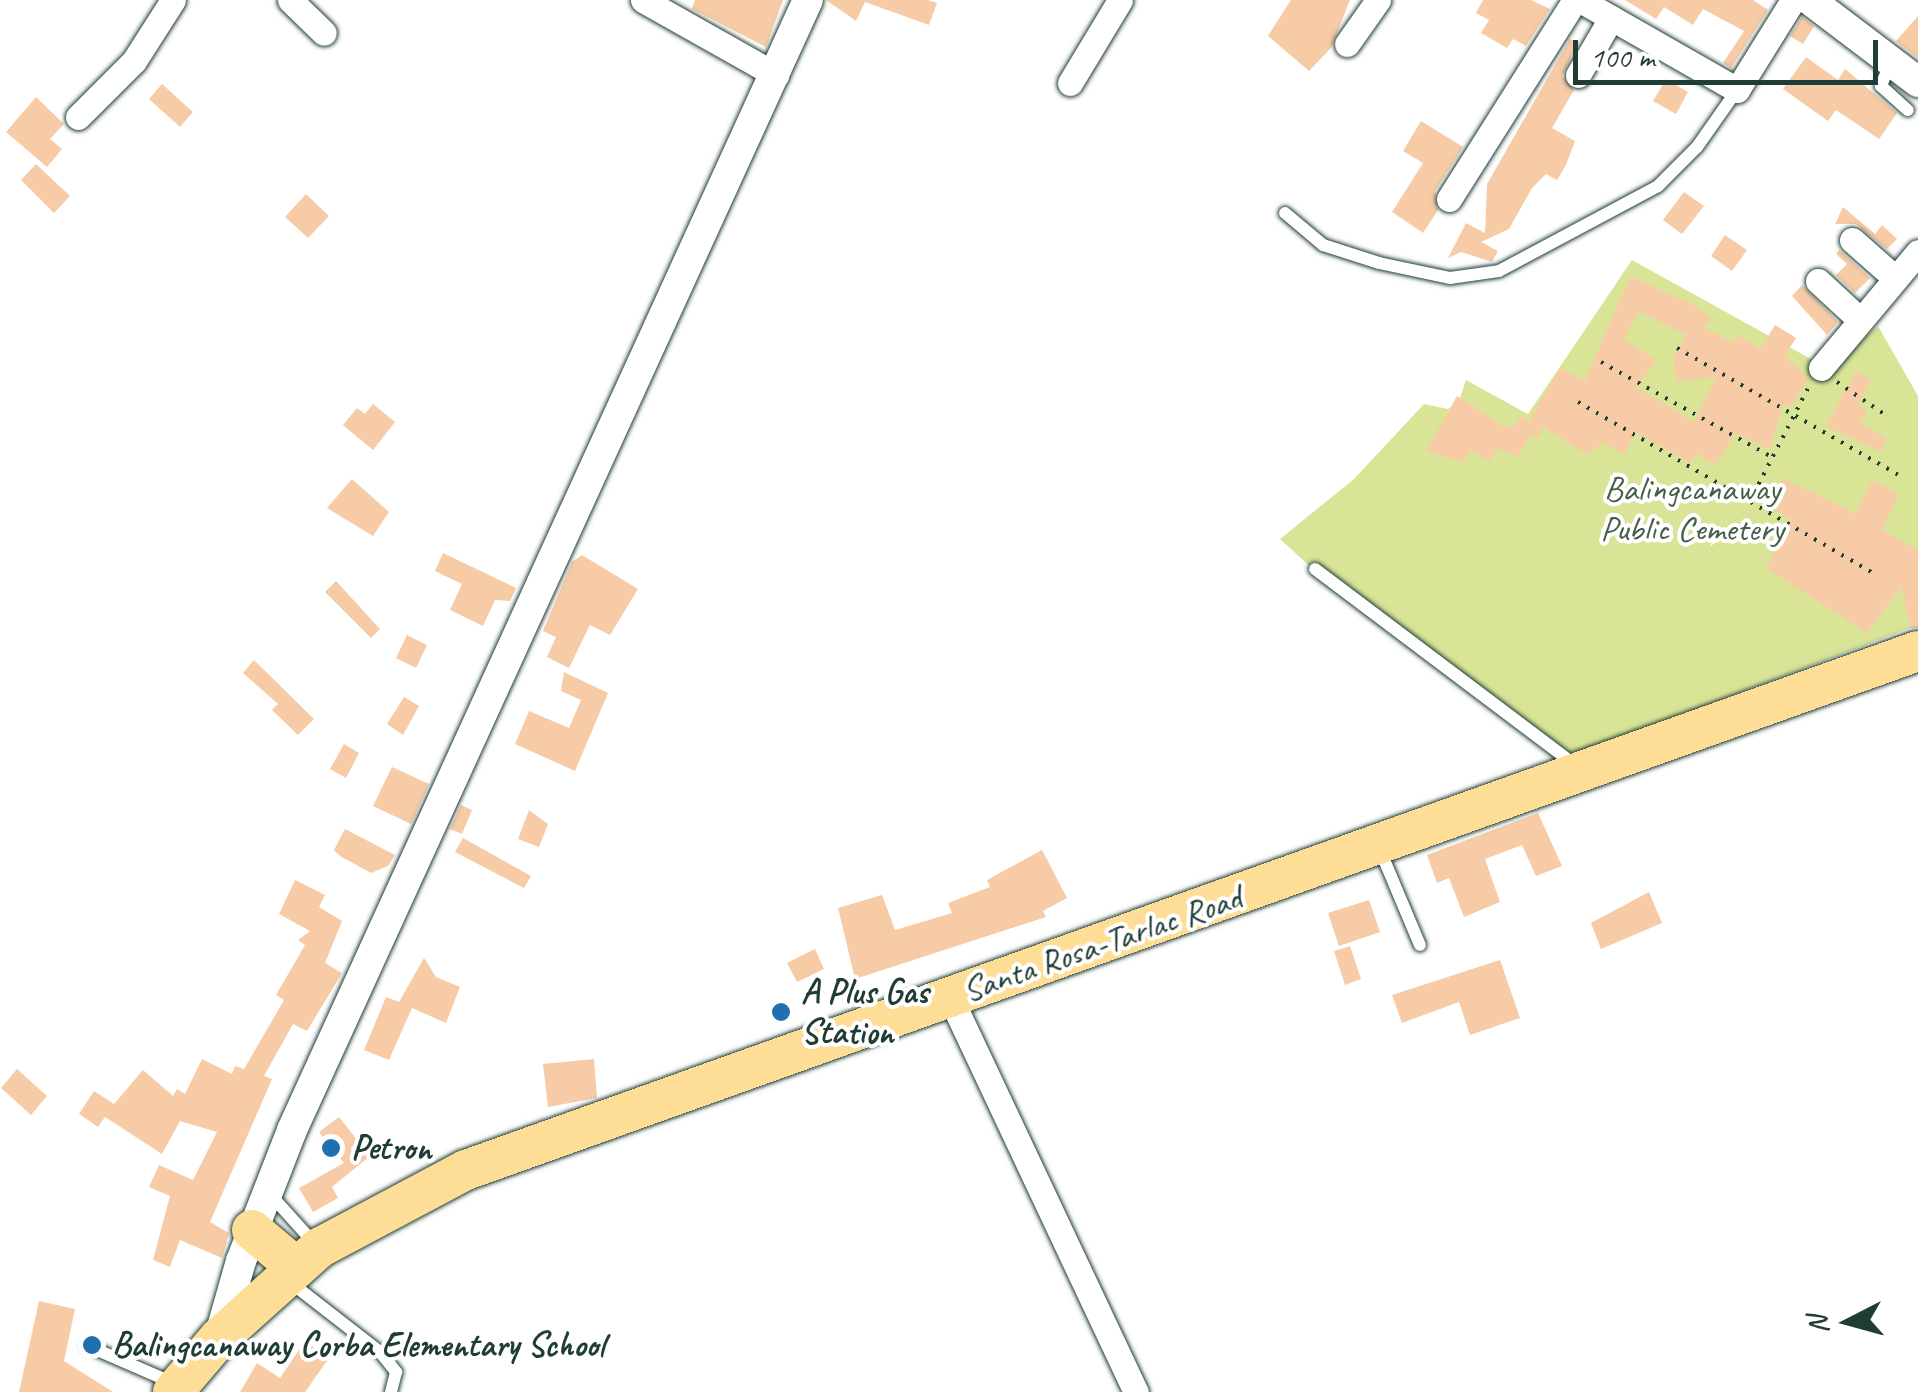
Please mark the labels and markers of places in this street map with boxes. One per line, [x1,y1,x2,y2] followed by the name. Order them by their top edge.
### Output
[801,971,929,1053] place label: A Plus Gas Station
[770,1001,792,1023] marker: A Plus Gas Station
[351,1127,431,1169] place label: Petron
[320,1137,342,1159] marker: Petron
[112,1324,602,1366] place label: Balingcanaway Corba Elementary School
[81,1334,103,1356] marker: Balingcanaway Corba Elementary School

